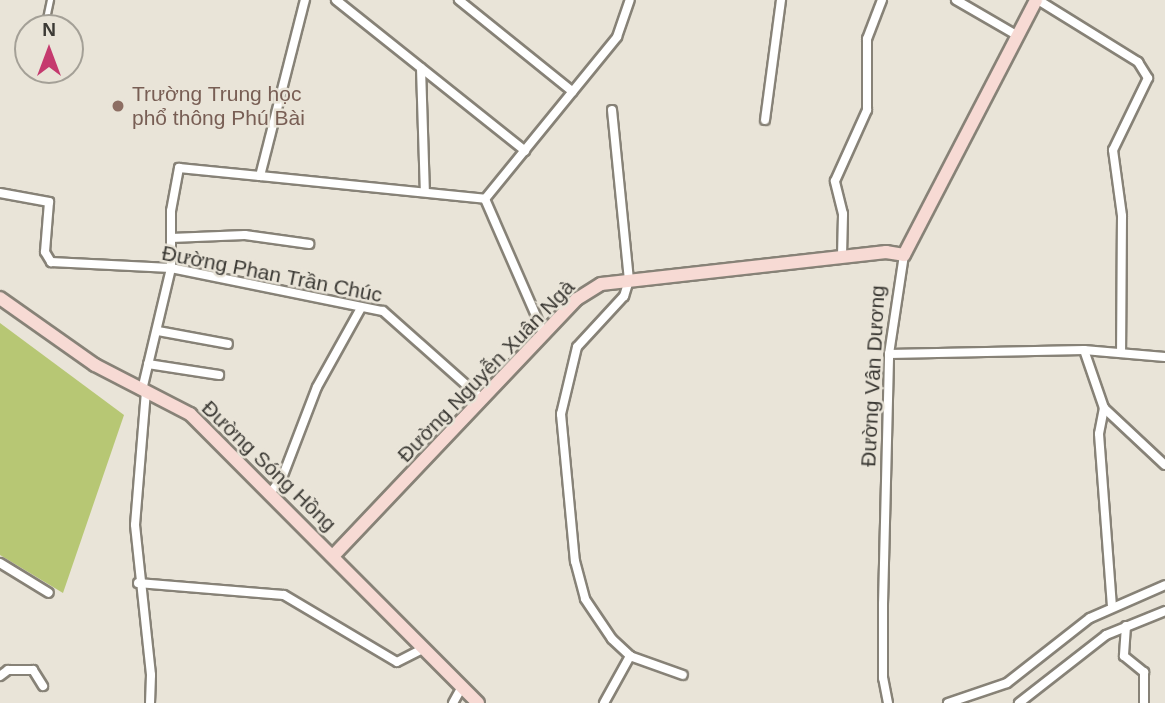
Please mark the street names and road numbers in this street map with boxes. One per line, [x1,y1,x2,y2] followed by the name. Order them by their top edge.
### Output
[159,240,385,308] street label: Đường Phan Trần Chúc
[392,275,580,467] street label: Đường Nguyễn Xuân Ngà
[856,285,890,467] street label: Đường Vân Dương
[196,395,342,537] street label: Đường Sóng Hồng

